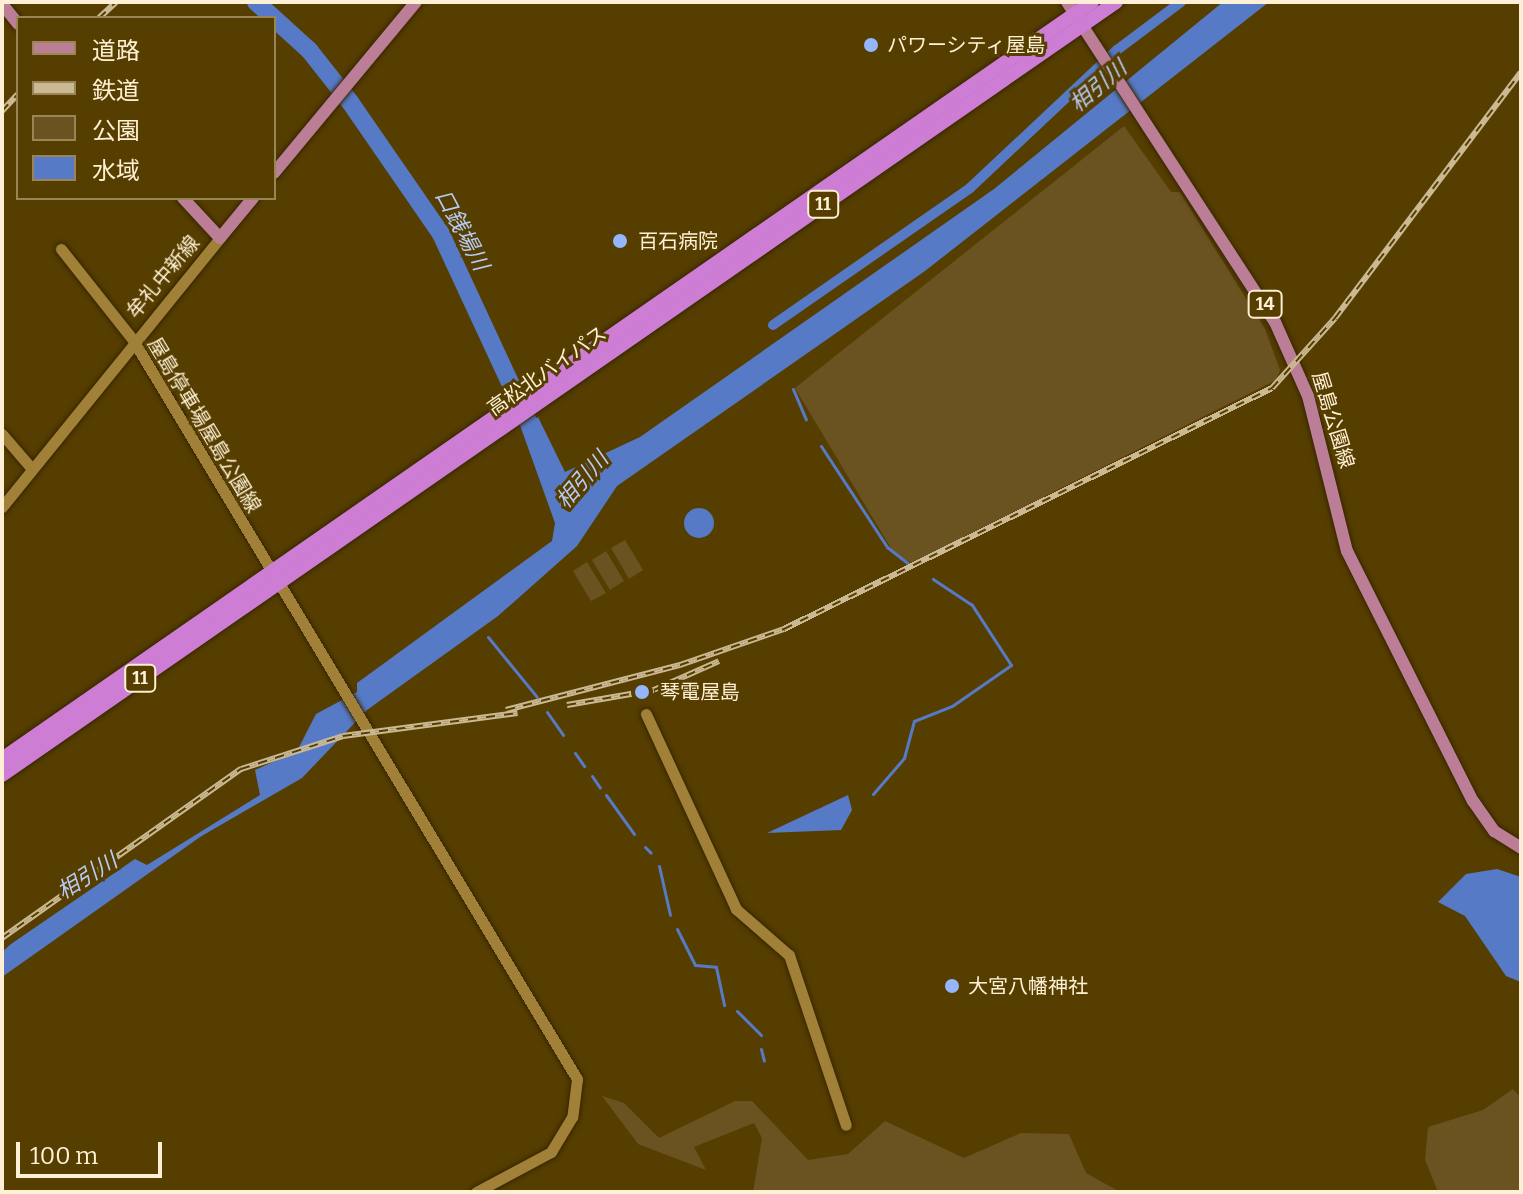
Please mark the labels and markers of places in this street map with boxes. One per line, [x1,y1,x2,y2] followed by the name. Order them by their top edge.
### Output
[887,33,1047,57] place label: パワーシティ屋島
[862,36,880,54] marker: パワーシティ屋島
[638,229,718,253] place label: 百石病院
[609,230,631,252] marker: 百石病院
[660,680,740,704] place label: 琴電屋島
[631,681,653,703] marker: 琴電屋島
[968,974,1088,998] place label: 大宮八幡神社
[943,977,961,995] marker: 大宮八幡神社

